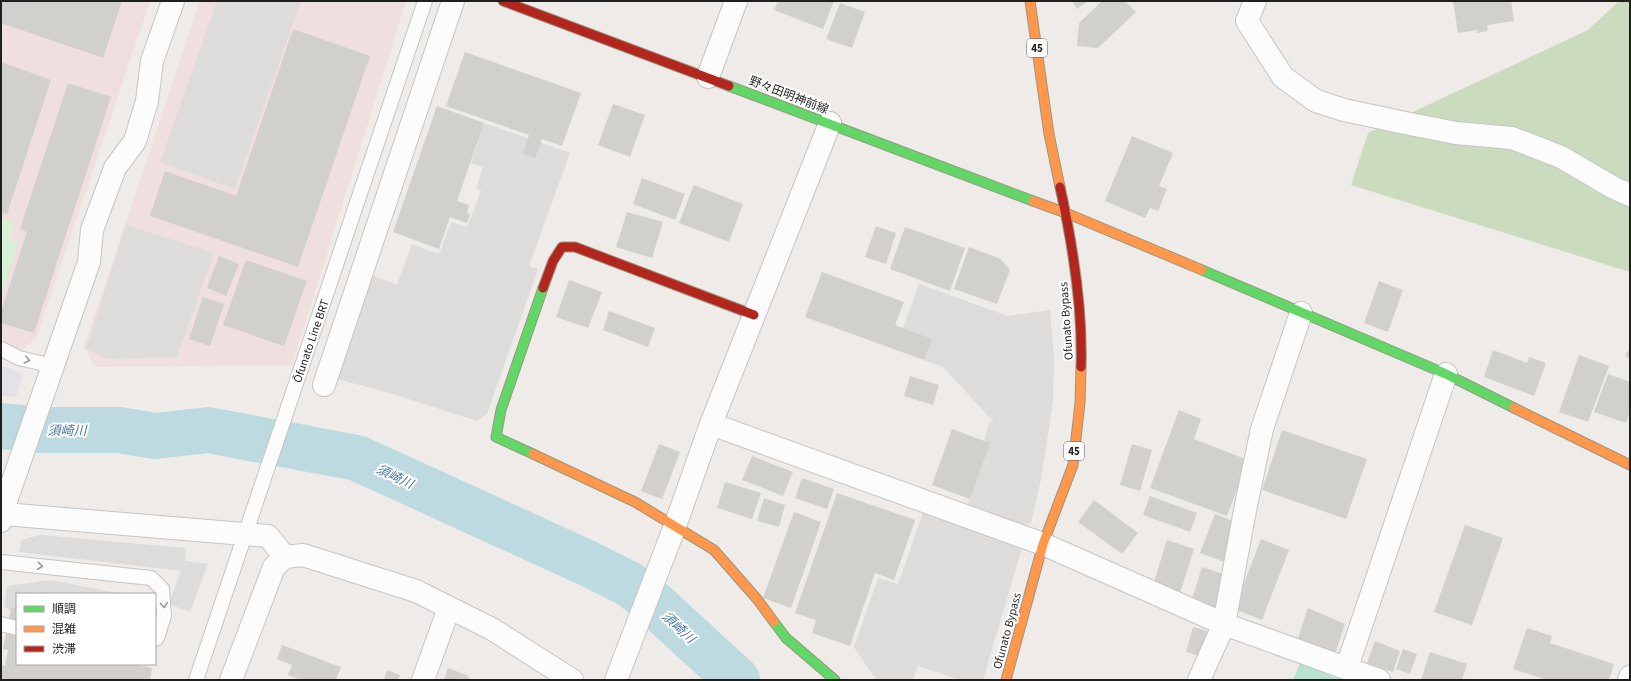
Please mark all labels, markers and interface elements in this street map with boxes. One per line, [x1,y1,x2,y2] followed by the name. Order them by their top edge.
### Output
[1027,39,1047,57] road number: 45
[747,72,831,118] street label: 野々田明神前線
[1055,281,1078,361] street label: Ofunato Bypass
[289,297,334,385] street label: Ōfunato Line BRT
[23,355,30,363] one-way arrow
[47,422,88,440] water label: 須崎川
[1064,442,1084,460] road number: 45
[373,461,418,494] water label: 須崎川
[37,561,43,570] one-way arrow
[989,591,1026,671] street label: Ofunato Bypass
[16,593,156,665] legend
[52,601,76,618] text: 順調
[159,602,168,608] one-way arrow
[658,608,700,649] water label: 須崎川
[52,621,76,638] text: 混雑
[52,641,76,658] text: 渋滞

